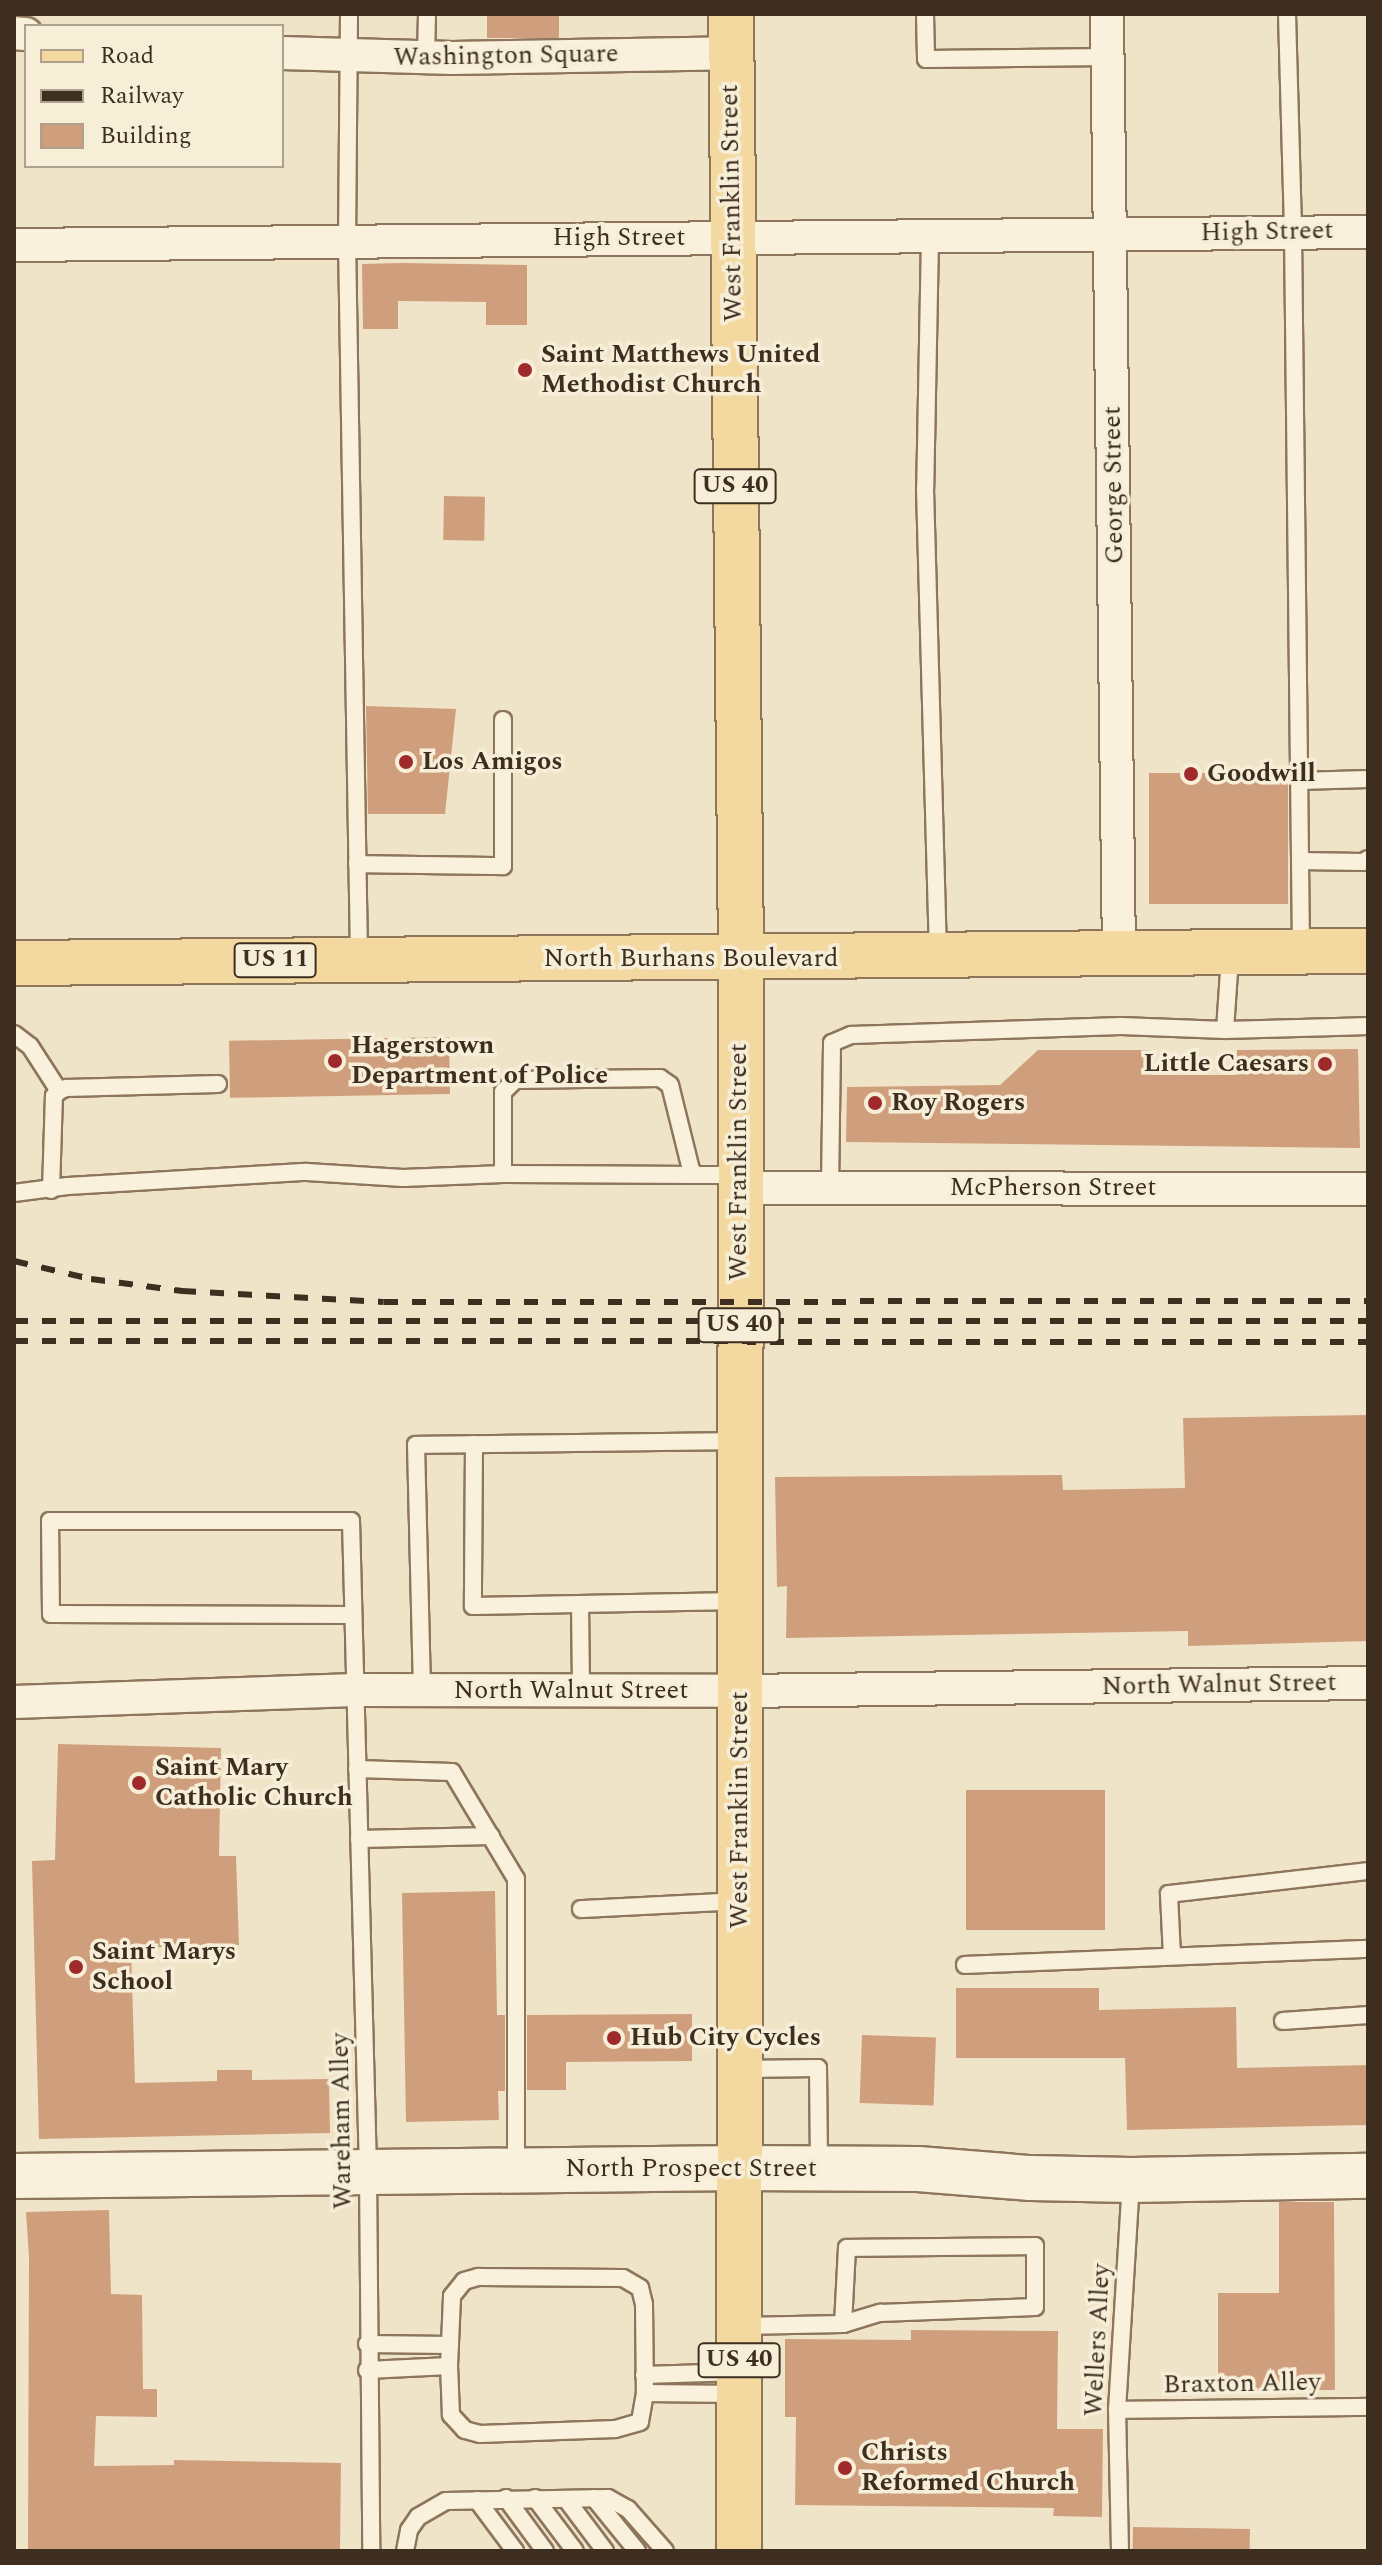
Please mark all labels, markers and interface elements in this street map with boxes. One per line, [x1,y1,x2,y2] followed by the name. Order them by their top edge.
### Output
[24,24,284,168] legend
[100,38,154,74] text: Road
[393,38,619,74] street label: Washington Square
[100,78,184,114] text: Railway
[714,84,750,322] street label: West Franklin Street
[100,118,192,154] text: Building
[1200,215,1334,249] street label: High Street
[553,222,685,254] street label: High Street
[541,339,820,400] place label: Saint Matthews United Methodist Church
[516,361,534,379] marker: Saint Matthews United Methodist Church
[1097,406,1131,564] street label: George Street
[693,466,777,506] road number: US 40
[422,746,563,778] place label: Los Amigos
[397,753,415,771] marker: Los Amigos
[1207,758,1316,790] place label: Goodwill
[1182,765,1200,783] marker: Goodwill
[233,940,317,980] road number: US 11
[544,943,838,975] street label: North Burhans Boulevard
[351,1030,608,1092] place label: Hagerstown Department of Police
[723,1043,755,1281] street label: West Franklin Street
[1144,1048,1309,1080] place label: Little Caesars
[326,1052,344,1070] marker: Hagerstown Department of Police
[1316,1055,1334,1073] marker: Little Caesars
[891,1087,1025,1119] place label: Roy Rogers
[866,1094,884,1112] marker: Roy Rogers
[949,1172,1157,1204] street label: McPherson Street
[697,1305,781,1345] road number: US 40
[1101,1667,1337,1703] street label: North Walnut Street
[454,1675,688,1707] street label: North Walnut Street
[724,1691,756,1929] street label: West Franklin Street
[155,1752,353,1814] place label: Saint Mary Catholic Church
[130,1774,148,1792] marker: Saint Mary Catholic Church
[92,1936,236,1998] place label: Saint Marys School
[67,1958,85,1976] marker: Saint Marys School
[630,2022,821,2054] place label: Hub City Cycles
[605,2029,623,2047] marker: Hub City Cycles
[325,2032,359,2210] street label: Wareham Alley
[565,2153,817,2185] street label: North Prospect Street
[1078,2263,1118,2417] street label: Wellers Alley
[697,2340,781,2380] road number: US 40
[1163,2367,1321,2401] street label: Braxton Alley
[861,2437,1075,2498] place label: Christs Reformed Church
[836,2459,854,2477] marker: Christs Reformed Church

